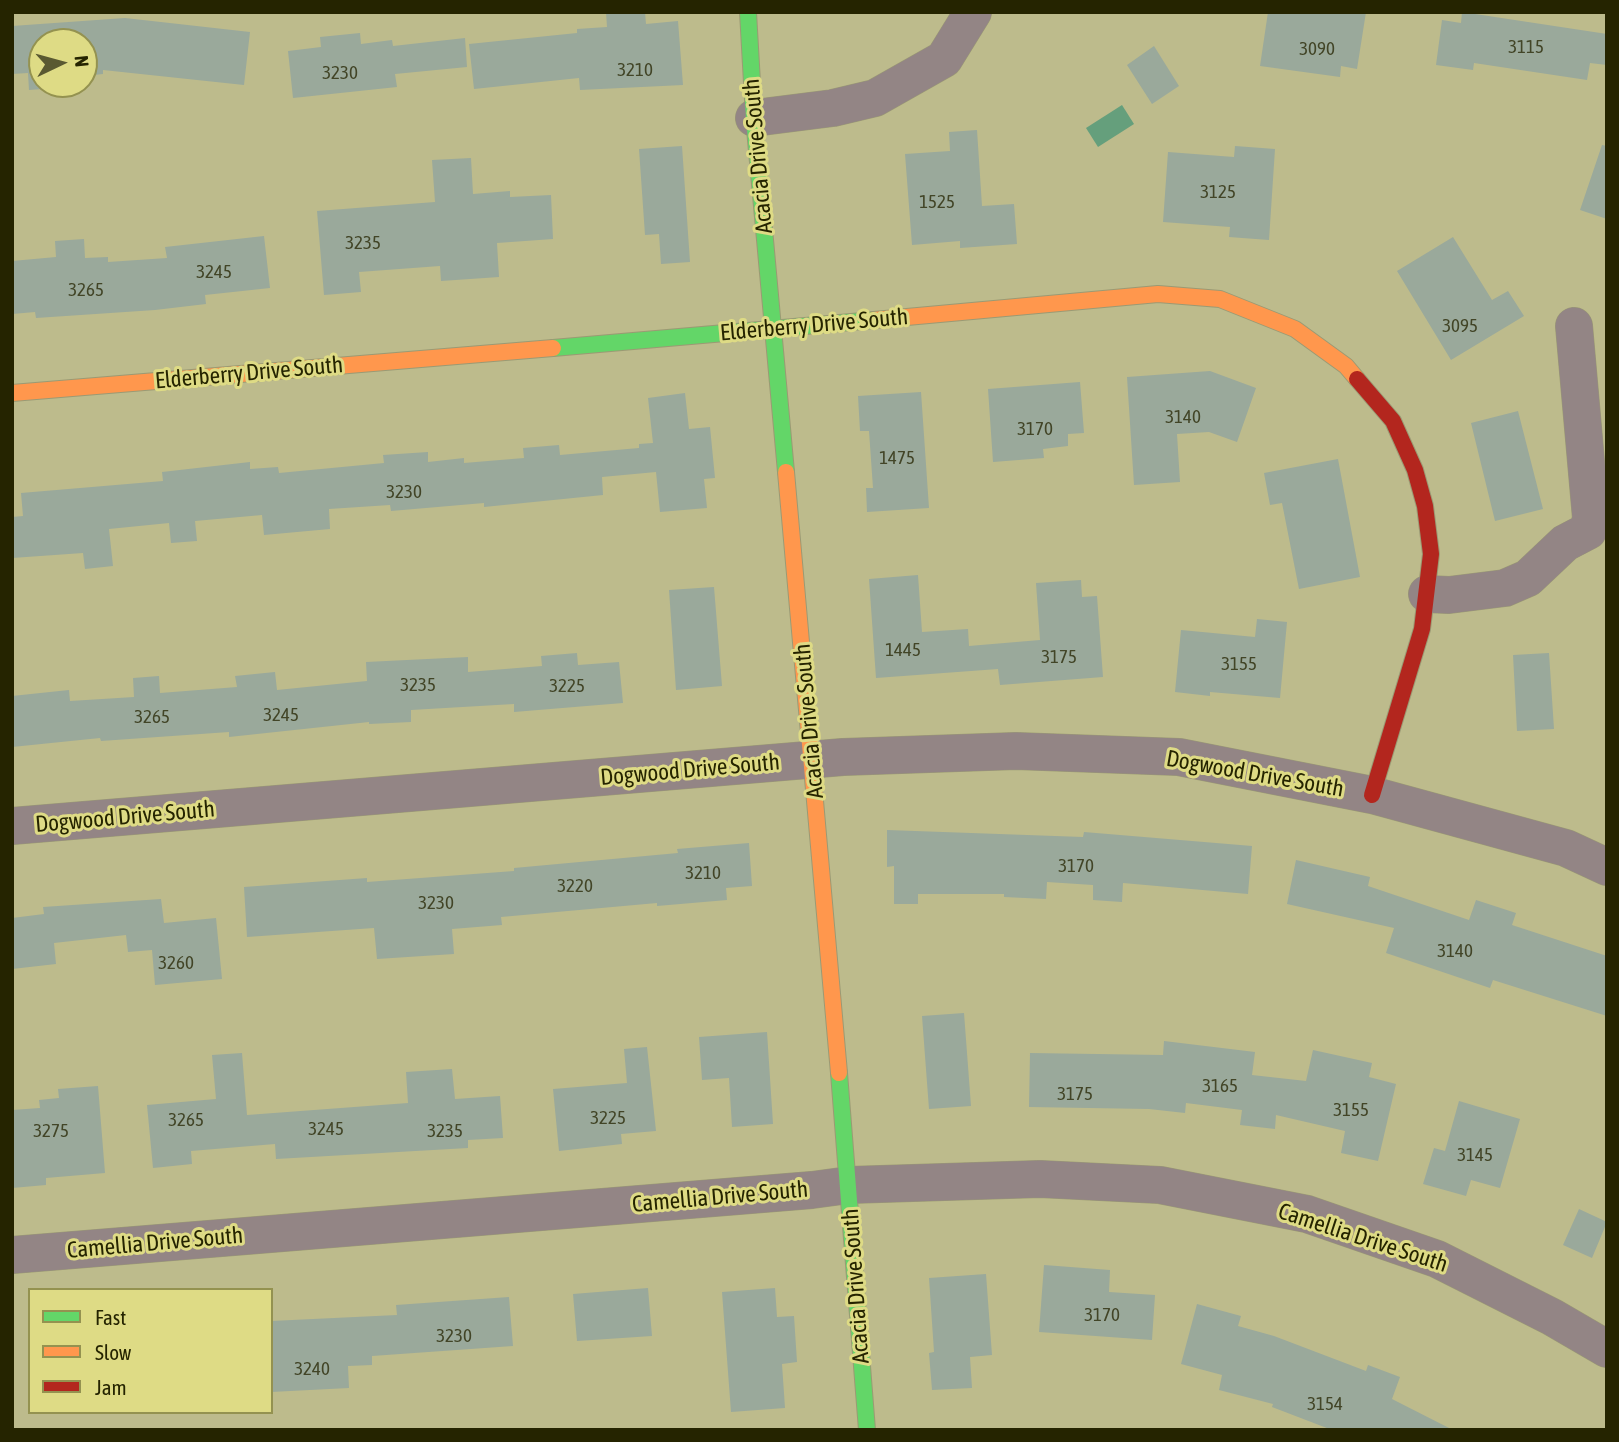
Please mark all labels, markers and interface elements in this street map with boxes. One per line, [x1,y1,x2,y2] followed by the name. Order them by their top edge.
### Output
[28,28,98,98] north arrow
[1508,36,1544,58] house number: 3115
[1299,38,1335,60] house number: 3090
[70,55,93,68] text: N
[617,59,653,81] house number: 3210
[322,62,358,84] house number: 3230
[737,77,779,235] street label: Acacia Drive South
[1200,181,1236,203] house number: 3125
[919,191,955,213] house number: 1525
[345,232,381,254] house number: 3235
[196,261,232,283] house number: 3245
[68,279,104,301] house number: 3265
[719,303,909,347] street label: Elderberry Drive South
[1442,315,1478,337] house number: 3095
[154,351,344,395] street label: Elderberry Drive South
[1165,406,1201,428] house number: 3140
[1017,418,1053,440] house number: 3170
[879,447,915,469] house number: 1475
[386,481,422,503] house number: 3230
[885,639,921,661] house number: 1445
[788,642,830,800] street label: Acacia Drive South
[1041,646,1077,668] house number: 3175
[1221,653,1257,675] house number: 3155
[400,674,436,696] house number: 3235
[549,675,585,697] house number: 3225
[263,704,299,726] house number: 3245
[134,706,170,728] house number: 3265
[1164,745,1346,803] street label: Dogwood Drive South
[599,748,781,792] street label: Dogwood Drive South
[34,795,216,839] street label: Dogwood Drive South
[1058,855,1094,877] house number: 3170
[685,862,721,884] house number: 3210
[557,875,593,897] house number: 3220
[418,892,454,914] house number: 3230
[1437,940,1473,962] house number: 3140
[158,952,194,974] house number: 3260
[1202,1075,1238,1097] house number: 3165
[1057,1083,1093,1105] house number: 3175
[1333,1099,1369,1121] house number: 3155
[590,1107,626,1129] house number: 3225
[168,1109,204,1131] house number: 3265
[308,1118,344,1140] house number: 3245
[33,1120,69,1142] house number: 3275
[427,1120,463,1142] house number: 3235
[1457,1144,1493,1166] house number: 3145
[631,1176,809,1218] street label: Camellia Drive South
[1275,1198,1451,1278] street label: Camellia Drive South
[837,1208,875,1364] street label: Acacia Drive South
[66,1222,244,1264] street label: Camellia Drive South
[28,1288,273,1414] legend
[1084,1304,1120,1326] house number: 3170
[95,1305,126,1329] text: Fast
[436,1325,472,1347] house number: 3230
[95,1340,131,1364] text: Slow
[294,1358,330,1380] house number: 3240
[95,1375,127,1399] text: Jam
[1307,1393,1343,1415] house number: 3154

